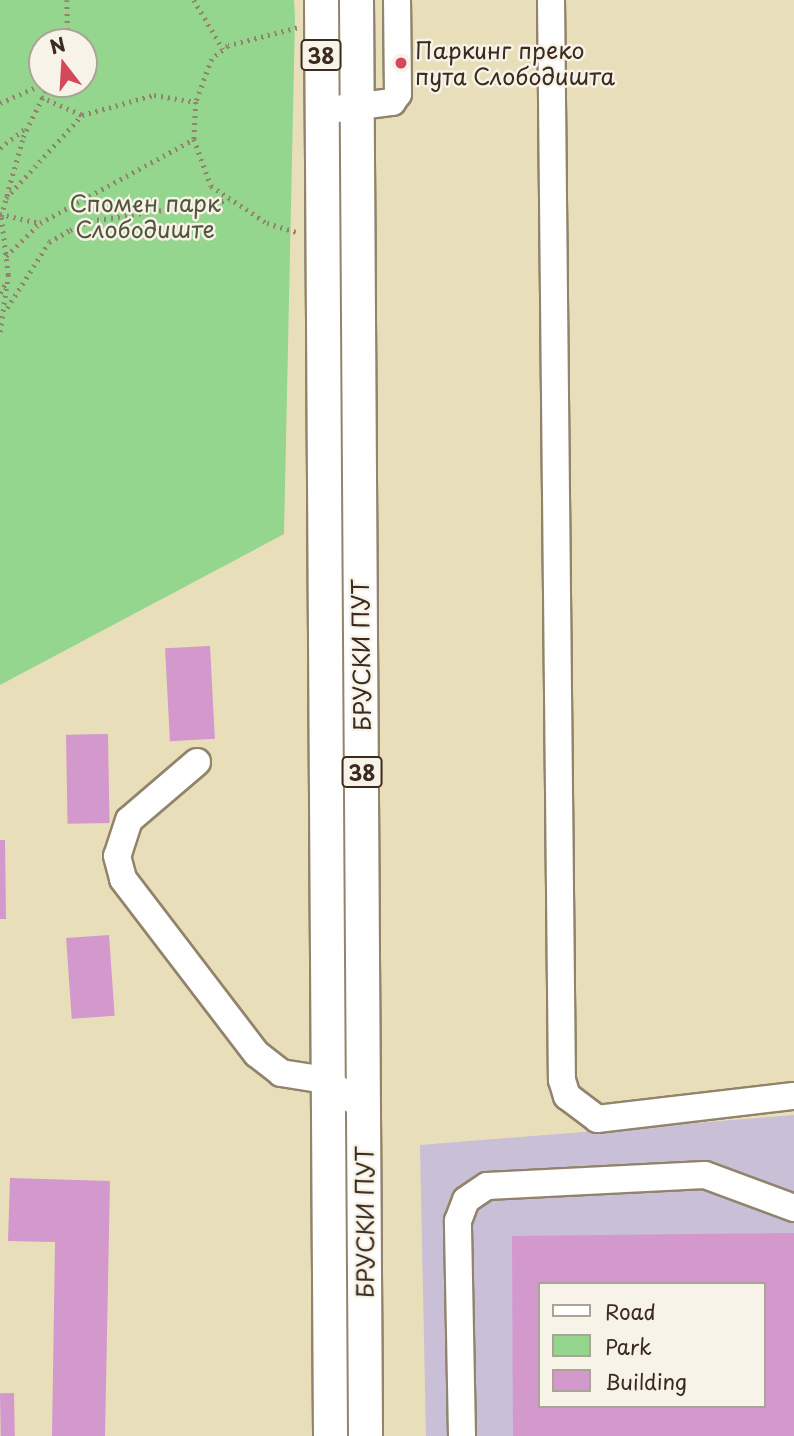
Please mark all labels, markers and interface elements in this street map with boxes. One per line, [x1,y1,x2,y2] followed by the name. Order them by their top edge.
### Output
[28,28,98,98] north arrow
[46,29,69,60] text: N
[415,36,617,90] place label: Паркинг преко пута Слободишта
[300,38,342,72] road number: 38
[393,55,409,71] marker: Паркинг преко пута Слободишта
[69,189,221,243] park label: Спомен парк Слободиште
[346,579,376,731] street label: БРУСКИ ПУТ
[341,754,383,790] road number: 38
[351,1146,379,1298] street label: БРУСКИ ПУТ
[538,1282,766,1408] legend
[605,1295,656,1327] text: Road
[605,1330,652,1362] text: Park
[605,1365,687,1397] text: Building

